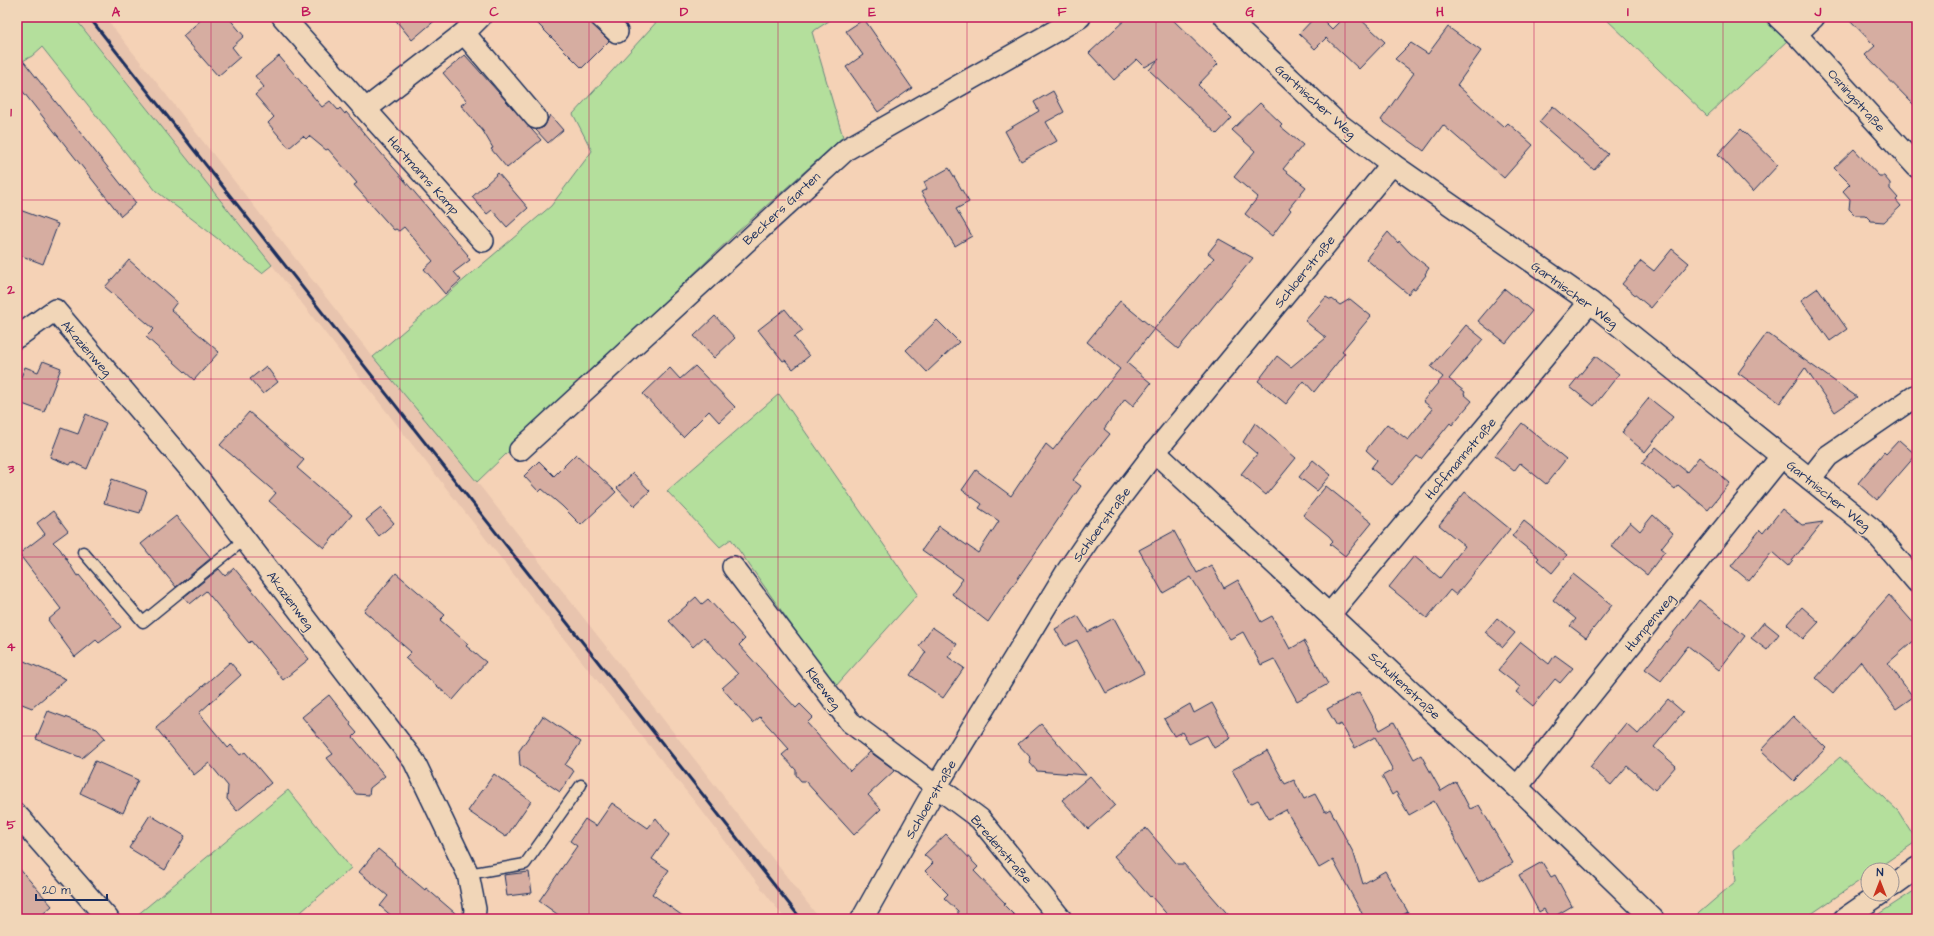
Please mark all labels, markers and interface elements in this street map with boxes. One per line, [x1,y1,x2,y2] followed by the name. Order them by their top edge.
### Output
[112,3,121,21] text: A
[301,3,311,21] text: B
[489,3,499,21] text: C
[680,3,689,21] text: D
[868,3,876,21] text: E
[1057,3,1067,21] text: F
[1245,3,1255,21] text: G
[1436,3,1444,21] text: H
[1627,3,1629,21] text: I
[1814,3,1822,21] text: J
[1270,61,1360,144] street label: Gartnischer Weg
[1822,65,1889,137] street label: Osningstraße
[10,103,12,121] text: 1
[383,132,463,219] street label: Hartmanns Kamp
[739,168,825,249] street label: Beckers Garten
[1270,232,1340,312] street label: Schloerstraße
[1527,257,1622,333] street label: Gartnischer Weg
[6,281,15,299] text: 2
[56,317,116,382] street label: Akazienweg
[1421,414,1501,504] street label: Hoffmannstraße
[1782,456,1874,536] street label: Gartnischer Weg
[7,460,15,478] text: 3
[1069,484,1135,566] street label: Schloerstraße
[261,568,318,634] street label: Akazienweg
[1621,590,1680,656] street label: Humpenweg
[7,638,16,656] text: 4
[1364,648,1444,724] street label: Schultenstraße
[801,664,845,714] street label: Kleeweg
[901,757,961,842] street label: Schloerstraße
[966,811,1036,888] street label: Bredenstraße
[6,816,16,834] text: 5
[1860,862,1900,902] north arrow
[1877,865,1884,880] text: N
[36,876,107,902] scale bar
[42,882,71,899] text: 20 m

